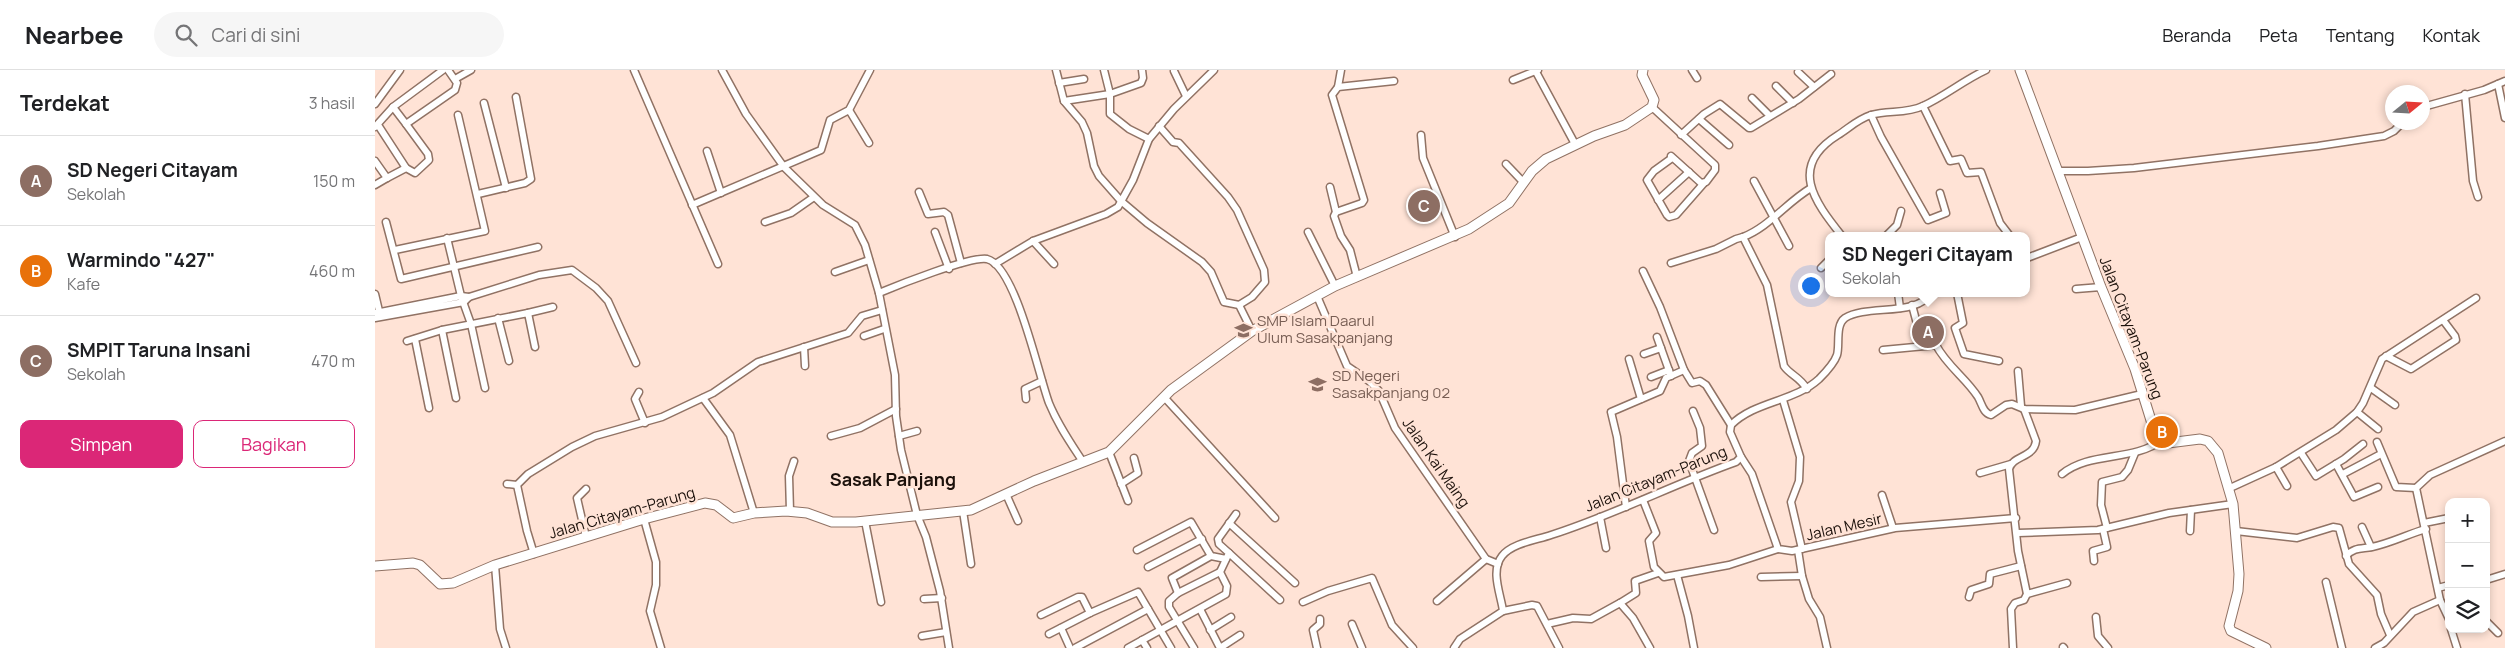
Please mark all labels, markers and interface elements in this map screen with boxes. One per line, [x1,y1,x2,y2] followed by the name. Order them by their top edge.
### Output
[154,12,504,57] search box
[25,18,124,51] text: Nearbee
[172,21,200,49] icon: search
[212,22,300,48] text: Cari di sini
[2162,23,2231,47] text: Beranda
[2259,23,2298,47] text: Peta
[2326,23,2395,47] text: Tentang
[2423,23,2480,47] text: Kontak
[2385,85,2430,130] north arrow
[20,89,110,117] text: Terdekat
[309,92,355,114] text: 3 hasil
[67,157,238,183] text: SD Negeri Citayam
[31,170,41,192] text: A
[313,170,355,192] text: 150 m
[67,183,126,205] text: Sekolah
[1408,187,1440,225] pin: C
[1825,232,2030,297] popup
[1842,241,2013,267] text: SD Negeri Citayam
[67,247,215,273] text: Warmindo "427"
[2095,253,2168,402] street label: Jalan Citayam-Parung
[31,260,41,282] text: B
[309,260,355,282] text: 460 m
[1842,267,1901,289] text: Sekolah
[67,273,100,295] text: Kafe
[1798,273,1824,299] your location
[1257,310,1393,348] place label: SMP Islam Daarul Ulum Sasakpanjang
[1912,313,1944,351] pin: A
[1233,320,1253,340] school or university icon: SMP Islam Daarul Ulum Sasakpanjang
[67,337,251,363] text: SMPIT Taruna Insani
[30,350,42,372] text: C
[311,350,355,372] text: 470 m
[67,363,126,385] text: Sekolah
[1332,365,1450,403] place label: SD Negeri Sasakpanjang 02
[1308,375,1328,395] school or university icon: SD Negeri Sasakpanjang 02
[2146,413,2178,451] pin: B
[1398,414,1475,512] street label: Jalan Kai Maing
[20,420,183,468] button: Simpan
[193,420,355,468] button: Bagikan
[1582,440,1730,517] street label: Jalan Citayam-Parung
[830,467,956,491] district label: Sasak Panjang
[546,482,697,543] street label: Jalan Citayam-Parung
[2445,498,2490,633] map controls
[2445,498,2490,543] button: +
[1804,507,1884,545] street label: Jalan Mesir
[2445,543,2490,588] button: −
[2445,588,2490,633] button: layers

